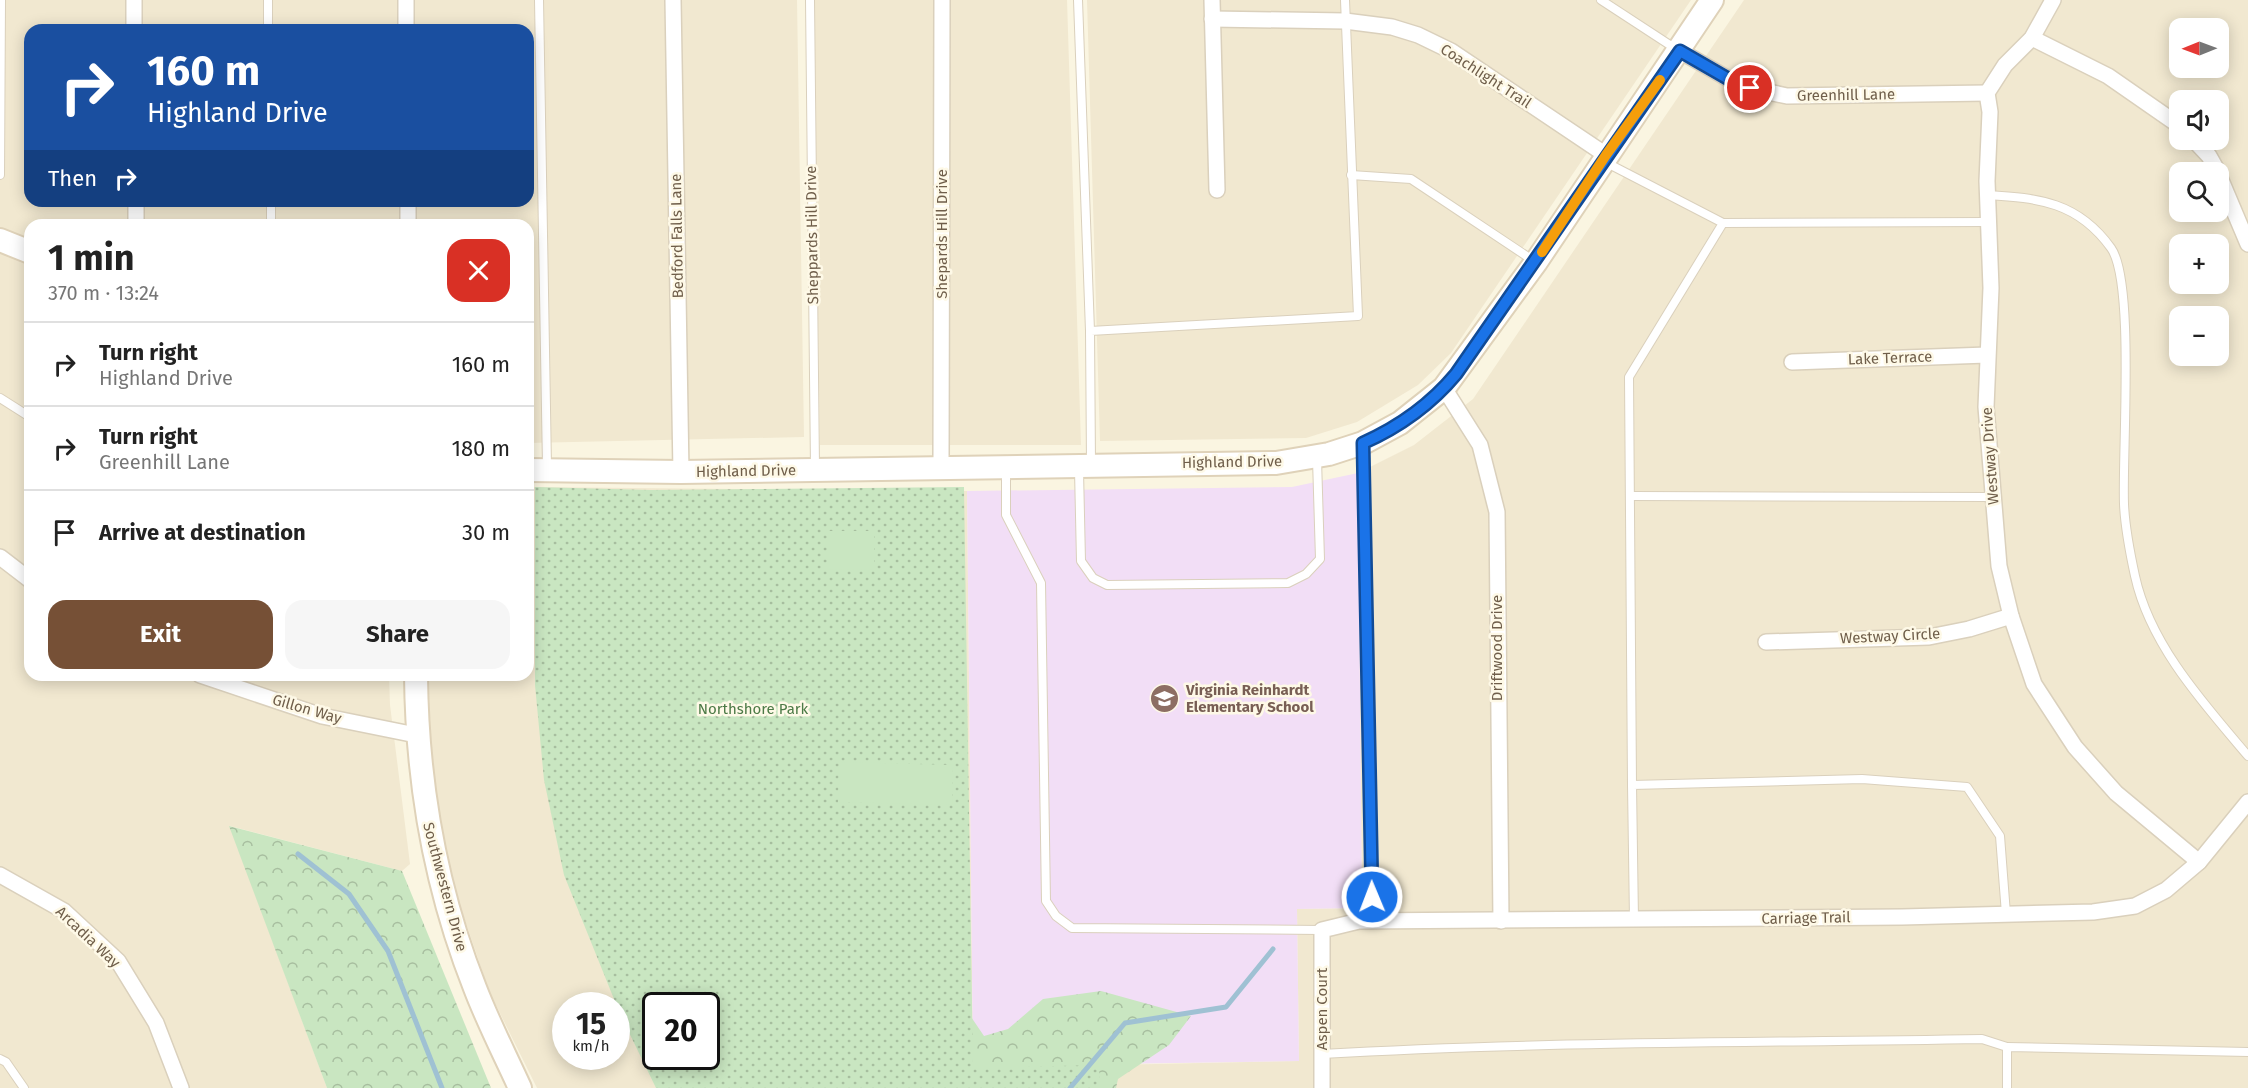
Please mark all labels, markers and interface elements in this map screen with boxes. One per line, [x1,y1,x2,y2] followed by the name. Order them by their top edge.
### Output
[2169,18,2229,78] north arrow
[2169,18,2229,366] map controls
[1437,40,1535,112] street label: Coachlight Trail
[147,46,260,96] text: 160 m
[48,48,126,126] icon: right
[1724,62,1775,113] pin
[1733,71,1766,104] icon: arrive
[1797,85,1895,105] street label: Greenhill Lane
[2169,90,2229,150] button: sound
[147,97,328,129] text: Highland Drive
[109,162,142,195] icon: right
[2169,162,2229,222] button: search
[48,165,97,192] text: Then
[802,166,822,304] street label: Sheppards Hill Drive
[933,169,951,299] street label: Shepards Hill Drive
[667,173,687,299] street label: Bedford Falls Lane
[2169,234,2229,294] button: +
[48,236,135,280] text: 1 min
[447,239,510,302] button: close
[48,281,159,305] text: 370 m · 13:24
[2169,306,2229,366] button: −
[99,339,198,366] text: Turn right
[48,348,81,381] icon: right
[1847,348,1933,368] street label: Lake Terrace
[452,351,510,378] text: 160 m
[99,366,233,390] text: Highland Drive
[1978,407,2002,505] street label: Westway Drive
[99,423,198,450] text: Turn right
[48,432,81,465] icon: right
[451,435,510,462] text: 180 m
[99,450,230,474] text: Greenhill Lane
[1182,452,1282,472] street label: Highland Drive
[696,461,796,481] street label: Highland Drive
[48,516,81,549] icon: arrive
[99,519,306,546] text: Arrive at destination
[462,519,510,546] text: 30 m
[1488,595,1506,701] street label: Driftwood Drive
[48,600,273,669] button: Exit
[285,600,510,669] button: Share
[1839,624,1941,648] street label: Westway Circle
[1185,681,1314,716] place label: Virginia Reinhardt Elementary School
[1149,683,1181,715] school or university icon: Virginia Reinhardt Elementary School
[270,691,344,728] street label: Gillon Way
[698,700,809,718] park label: Northshore Park
[419,820,471,954] street label: Southwestern Drive
[1340,865,1404,929] position arrow
[52,903,124,972] street label: Arcadia Way
[1761,908,1851,928] street label: Carriage Trail
[1313,967,1331,1050] street label: Aspen Court
[642,992,720,1070] speed limit sign: 20
[576,1006,606,1042] text: 15
[572,1037,610,1055] text: km/h

